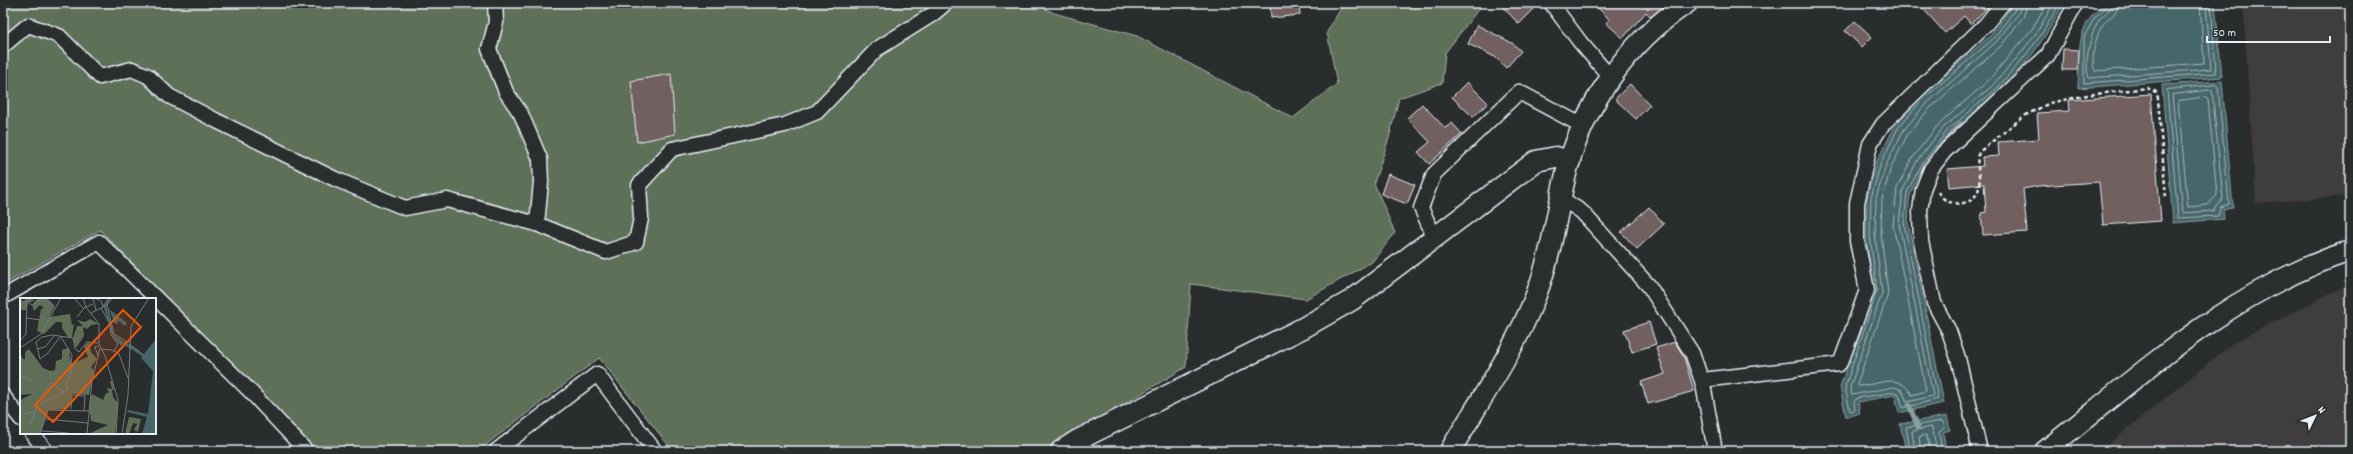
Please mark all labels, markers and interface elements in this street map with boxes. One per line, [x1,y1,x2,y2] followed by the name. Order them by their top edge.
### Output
[2207,18,2330,44] scale bar
[2213,25,2236,42] text: 50 m
[20,298,156,434] inset map
[2295,396,2335,436] north arrow
[2313,403,2329,418] text: N

